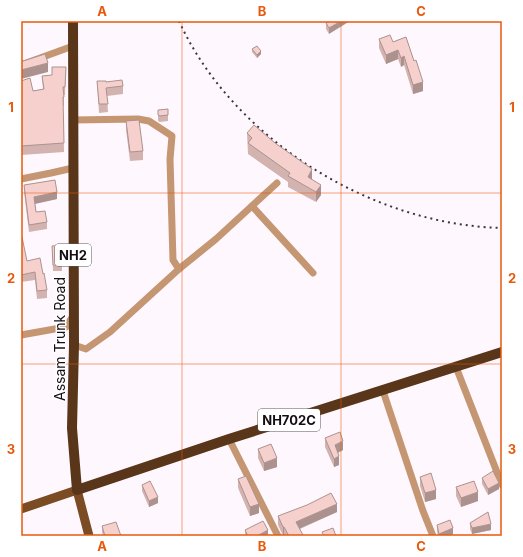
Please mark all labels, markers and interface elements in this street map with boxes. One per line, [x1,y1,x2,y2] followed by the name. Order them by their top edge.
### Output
[97,3,107,19] text: A
[258,3,267,19] text: B
[416,3,426,19] text: C
[8,99,14,115] text: 1
[509,99,515,115] text: 1
[55,244,91,266] road number: NH2
[7,270,15,286] text: 2
[508,270,516,286] text: 2
[51,277,68,401] street label: Assam Trunk Road
[258,409,320,431] road number: NH702C
[7,441,15,457] text: 3
[508,441,516,457] text: 3
[97,538,107,554] text: A
[258,538,267,554] text: B
[416,538,426,554] text: C

